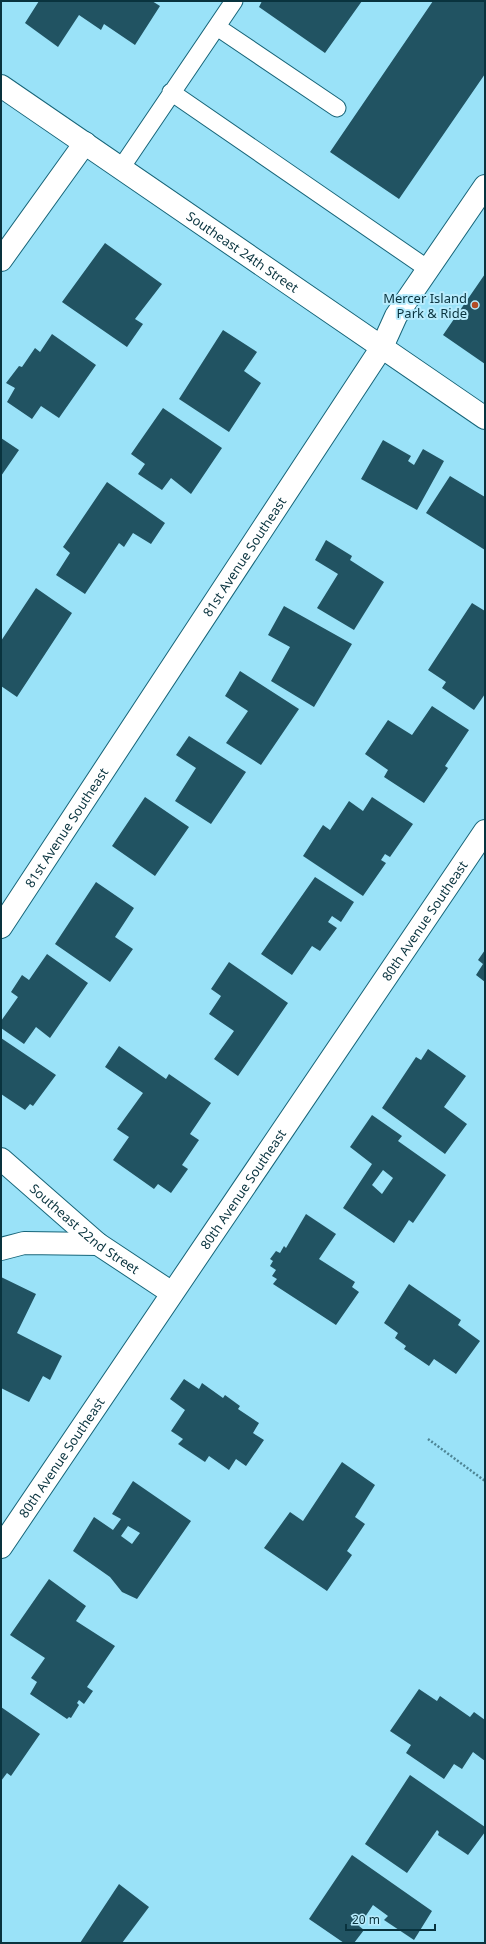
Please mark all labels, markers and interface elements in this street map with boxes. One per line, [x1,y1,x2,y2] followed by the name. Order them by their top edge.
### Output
[183,207,302,297] street label: Southeast 24th Street
[383,289,467,322] place label: Mercer Island Park & Ride
[470,300,480,310] marker: Mercer Island Park & Ride
[198,493,290,620] street label: 81st Avenue Southeast
[20,764,112,891] street label: 81st Avenue Southeast
[377,857,472,984] street label: 80th Avenue Southeast
[196,1125,290,1253] street label: 80th Avenue Southeast
[26,1179,143,1278] street label: Southeast 22nd Street
[14,1394,109,1521] street label: 80th Avenue Southeast
[346,1906,435,1932] scale bar
[352,1911,380,1928] text: 20 m

